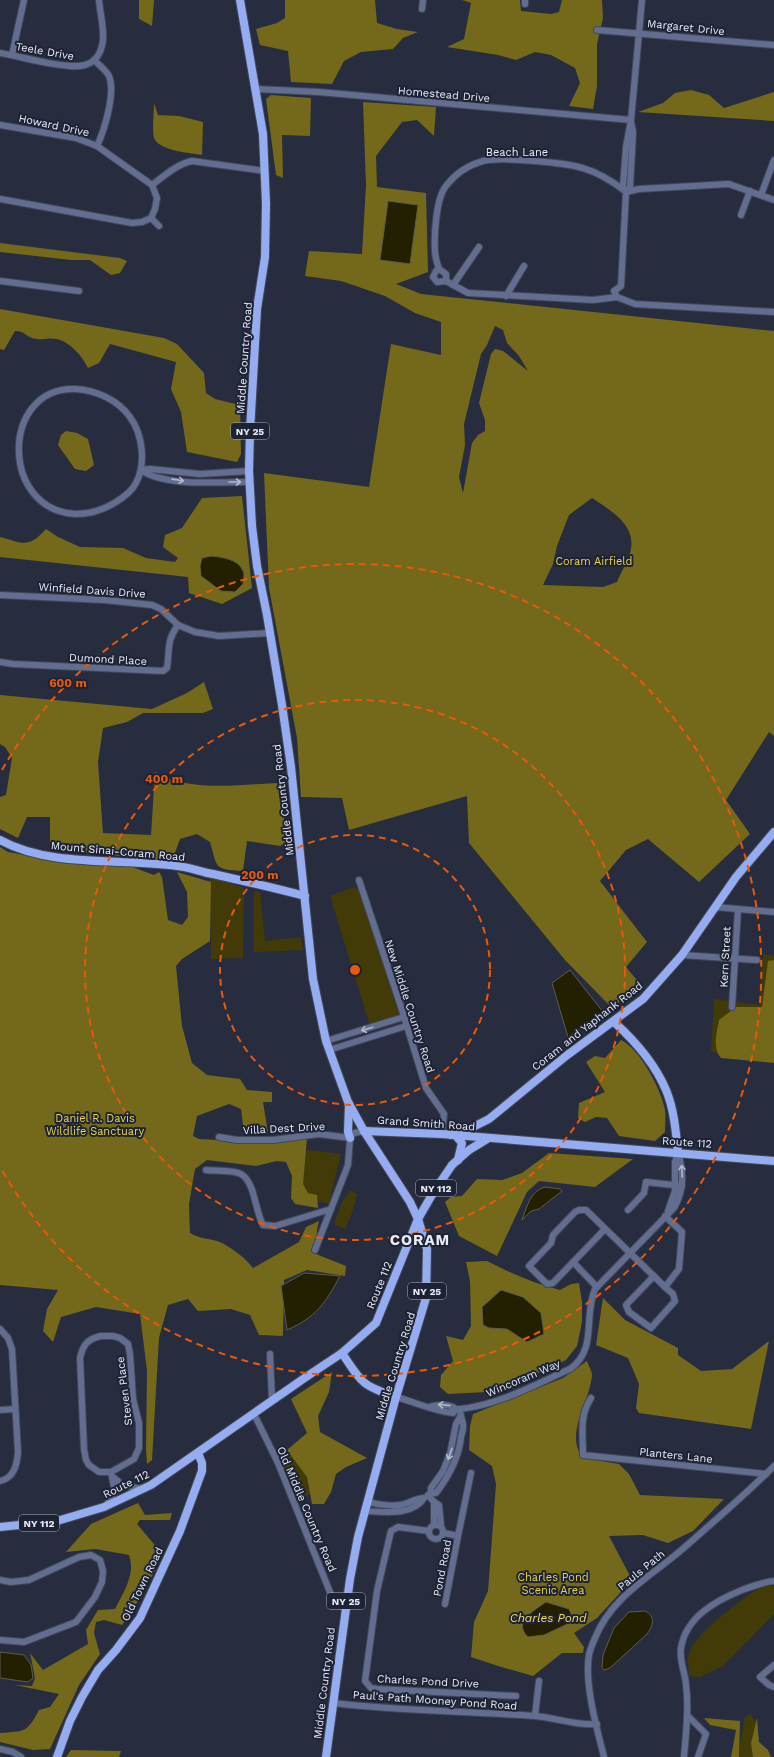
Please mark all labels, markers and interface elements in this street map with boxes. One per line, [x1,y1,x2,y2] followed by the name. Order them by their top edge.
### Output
[646,17,725,38] street label: Margaret Drive
[15,40,75,63] street label: Teele Drive
[397,84,491,105] street label: Homestead Drive
[17,112,90,139] street label: Howard Drive
[486,146,548,159] street label: Beach Lane
[234,302,255,415] street label: Middle Country Road
[231,423,269,439] road number: NY 25
[171,476,184,484] one-way arrow
[228,478,241,486] one-way arrow
[555,555,633,568] park label: Coram Airfield
[38,580,146,601] street label: Winfield Davis Drive
[69,651,147,668] street label: Dumond Place
[49,676,87,690] text: 600 m
[270,743,297,856] street label: Middle Country Road
[145,772,183,786] text: 400 m
[50,839,186,864] street label: Mount Sinai-Coram Road
[241,868,279,882] text: 200 m
[717,926,734,988] street label: Kern Street
[382,938,437,1074] street label: New Middle Country Road
[348,963,362,977] centre of rings
[529,979,645,1074] street label: Coram and Yaphank Road
[360,1026,373,1033] one-way arrow
[46,1112,144,1138] park label: Daniel R. Davis Wildlife Sanctuary
[376,1114,476,1133] street label: Grand Smith Road
[243,1120,325,1137] street label: Villa Dest Drive
[662,1134,712,1151] street label: Route 112
[678,1165,686,1178] one-way arrow
[416,1180,456,1196] road number: NY 112
[390,1231,450,1249] district label: CORAM
[364,1260,395,1311] street label: Route 112
[408,1283,446,1299] road number: NY 25
[373,1311,418,1422] street label: Middle Country Road
[114,1356,135,1426] street label: Steven Place
[484,1357,563,1400] street label: Wincoram Way
[438,1402,451,1409] one-way arrow
[274,1445,339,1574] street label: Old Middle Country Road
[639,1445,713,1466] street label: Planters Lane
[445,1447,453,1459] one-way arrow
[101,1468,152,1501] street label: Route 112
[19,1515,59,1531] road number: NY 112
[431,1539,454,1598] street label: Pond Road
[119,1545,166,1623] street label: Old Town Road
[615,1547,667,1593] street label: Pauls Path
[517,1571,589,1597] park label: Charles Pond Scenic Area
[327,1593,365,1609] road number: NY 25
[510,1611,587,1625] water label: Charles Pond
[311,1627,338,1740] street label: Middle Country Road
[377,1672,479,1691] street label: Charles Pond Drive
[352,1688,518,1713] street label: Paul's Path Mooney Pond Road

